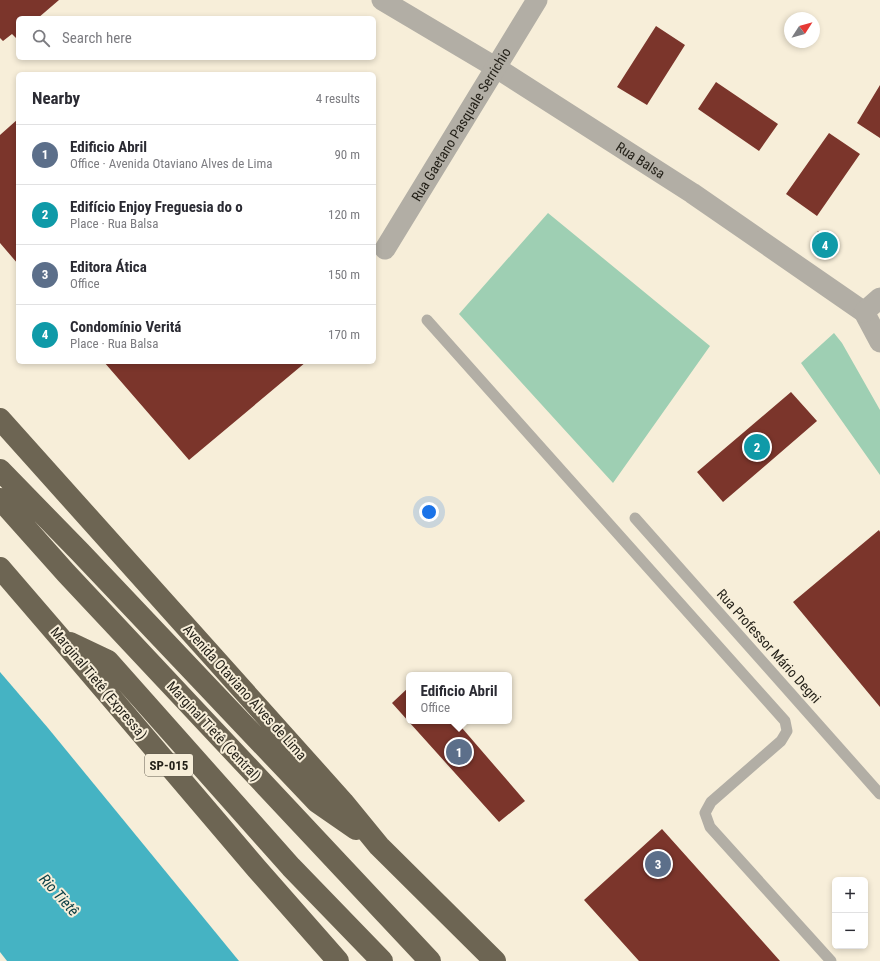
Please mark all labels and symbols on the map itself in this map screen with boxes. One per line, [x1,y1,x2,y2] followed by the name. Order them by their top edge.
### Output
[784,12,820,48] north arrow
[408,45,514,204] street label: Rua Gaetano Pasquale Serrichio
[613,138,668,182] street label: Rua Balsa
[812,230,838,260] pin: 4
[744,432,770,462] pin: 2
[419,502,439,522] your location
[714,586,824,706] street label: Rua Professor Mário Degni
[180,621,310,763] street label: Avenida Otaviano Alves de Lima
[47,624,151,743] street label: Marginal Tietê (Expressa)
[163,678,264,785] street label: Marginal Tietê (Central)
[446,737,472,767] pin: 1
[145,754,193,776] road number: SP-015
[645,849,671,879] pin: 3
[35,870,83,920] water label: Rio Tietê

